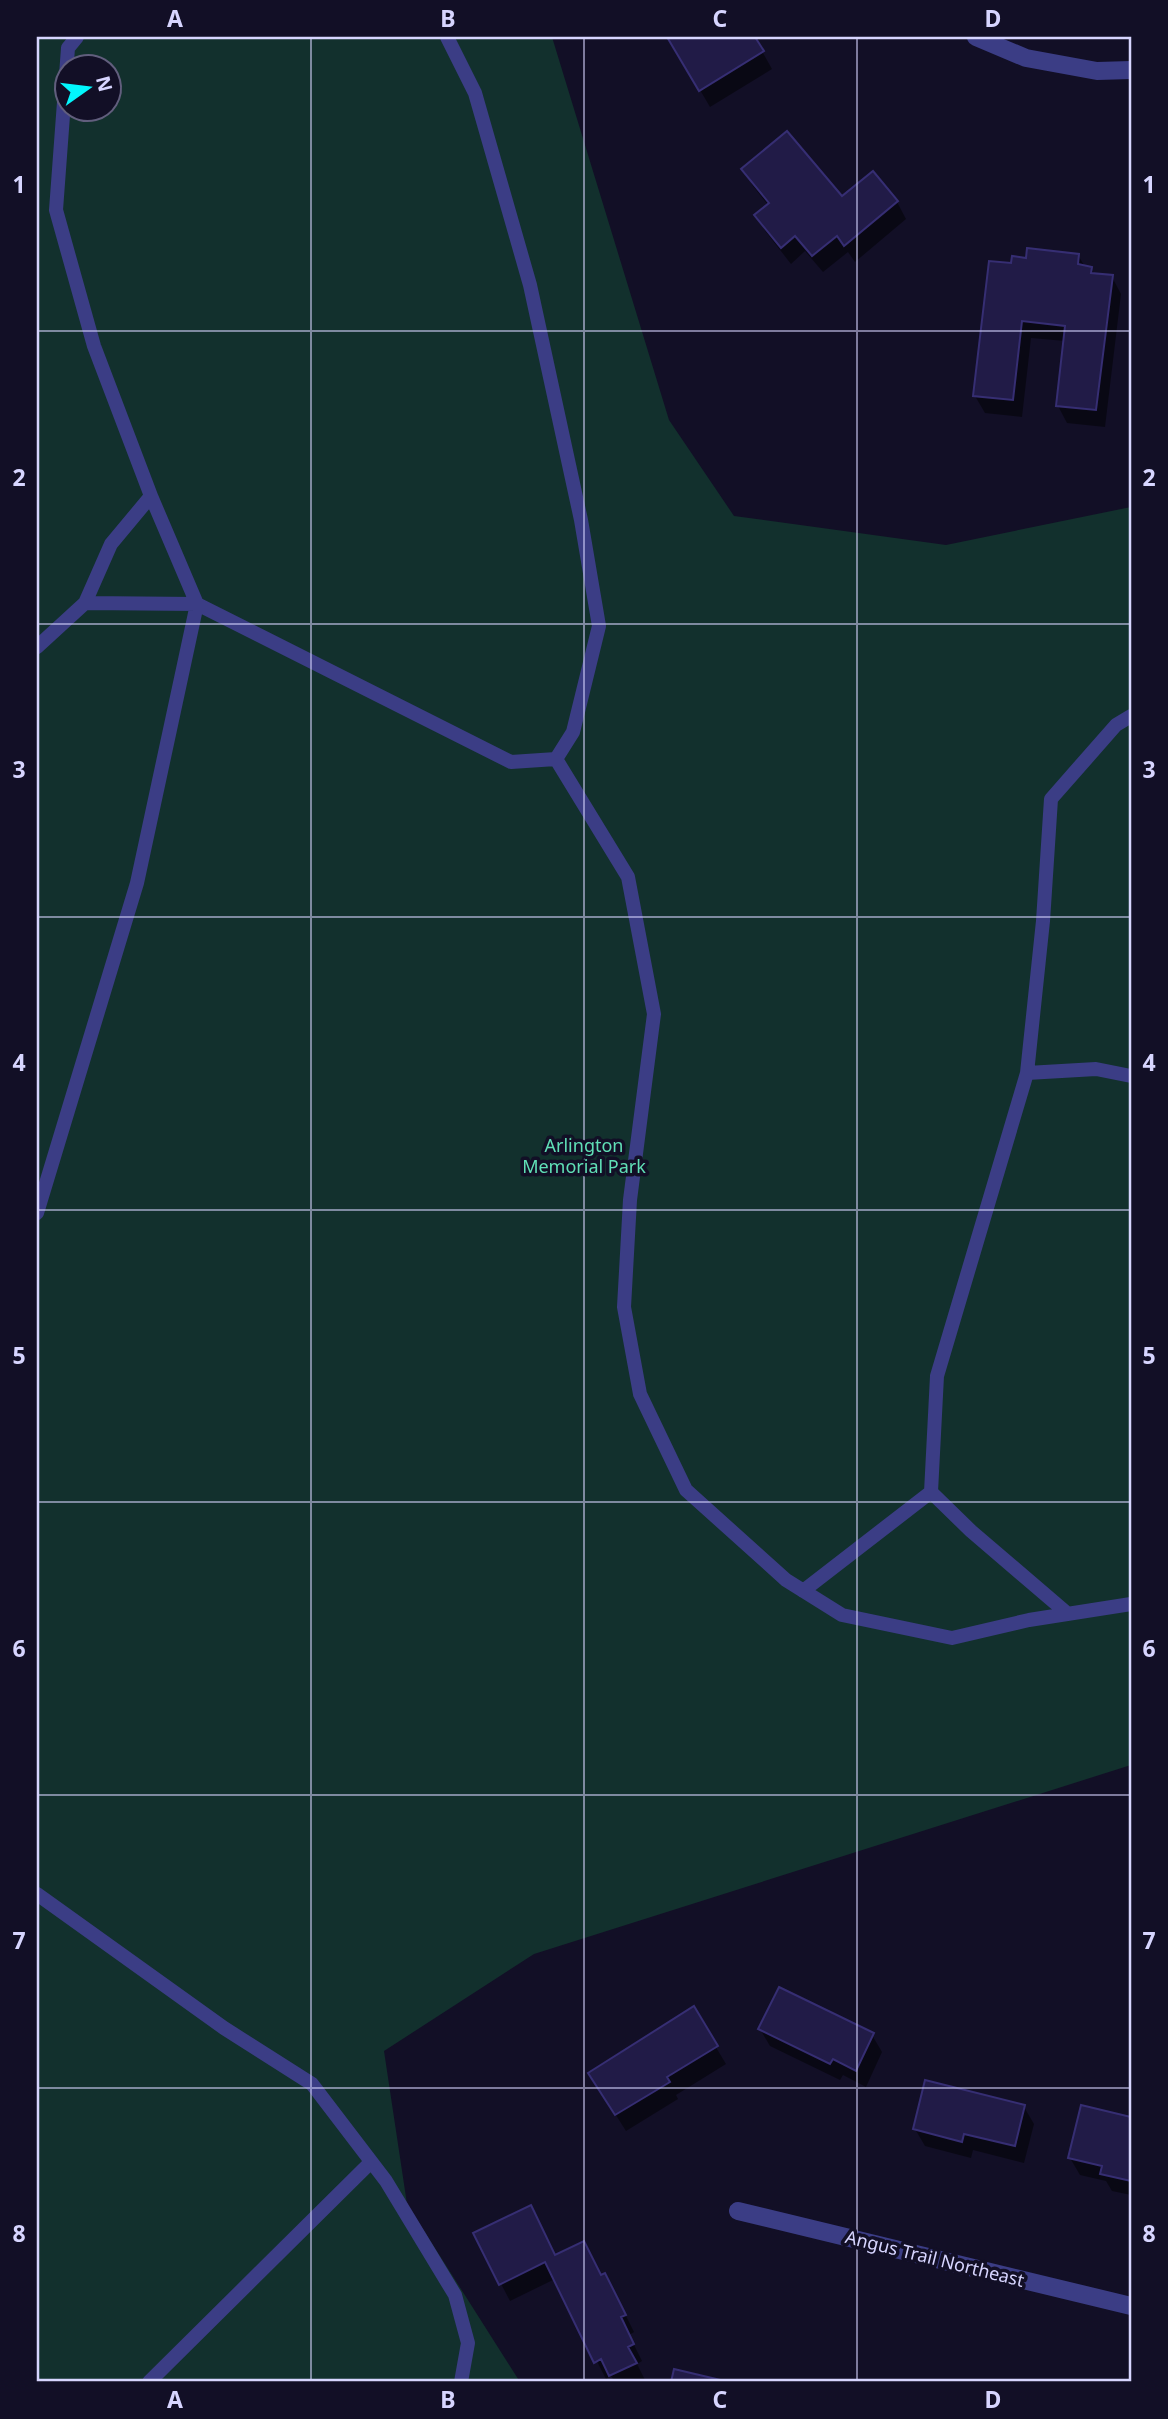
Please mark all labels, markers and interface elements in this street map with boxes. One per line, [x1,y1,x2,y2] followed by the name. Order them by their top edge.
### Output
[167,2,183,34] text: A
[440,2,456,34] text: B
[713,2,728,34] text: C
[985,2,1001,34] text: D
[52,52,122,122] north arrow
[90,73,119,95] text: N
[12,168,26,200] text: 1
[1142,168,1156,200] text: 1
[12,461,26,493] text: 2
[1142,461,1156,493] text: 2
[12,753,26,785] text: 3
[1142,753,1156,785] text: 3
[12,1046,26,1078] text: 4
[1142,1046,1156,1078] text: 4
[522,1133,646,1178] park label: Arlington Memorial Park
[12,1339,26,1371] text: 5
[1142,1339,1156,1371] text: 5
[12,1632,26,1664] text: 6
[1142,1632,1156,1664] text: 6
[12,1924,26,1956] text: 7
[1142,1924,1156,1956] text: 7
[12,2217,26,2249] text: 8
[1142,2217,1156,2249] text: 8
[843,2224,1027,2292] street label: Angus Trail Northeast
[167,2383,183,2415] text: A
[440,2383,456,2415] text: B
[713,2383,728,2415] text: C
[985,2383,1001,2415] text: D

